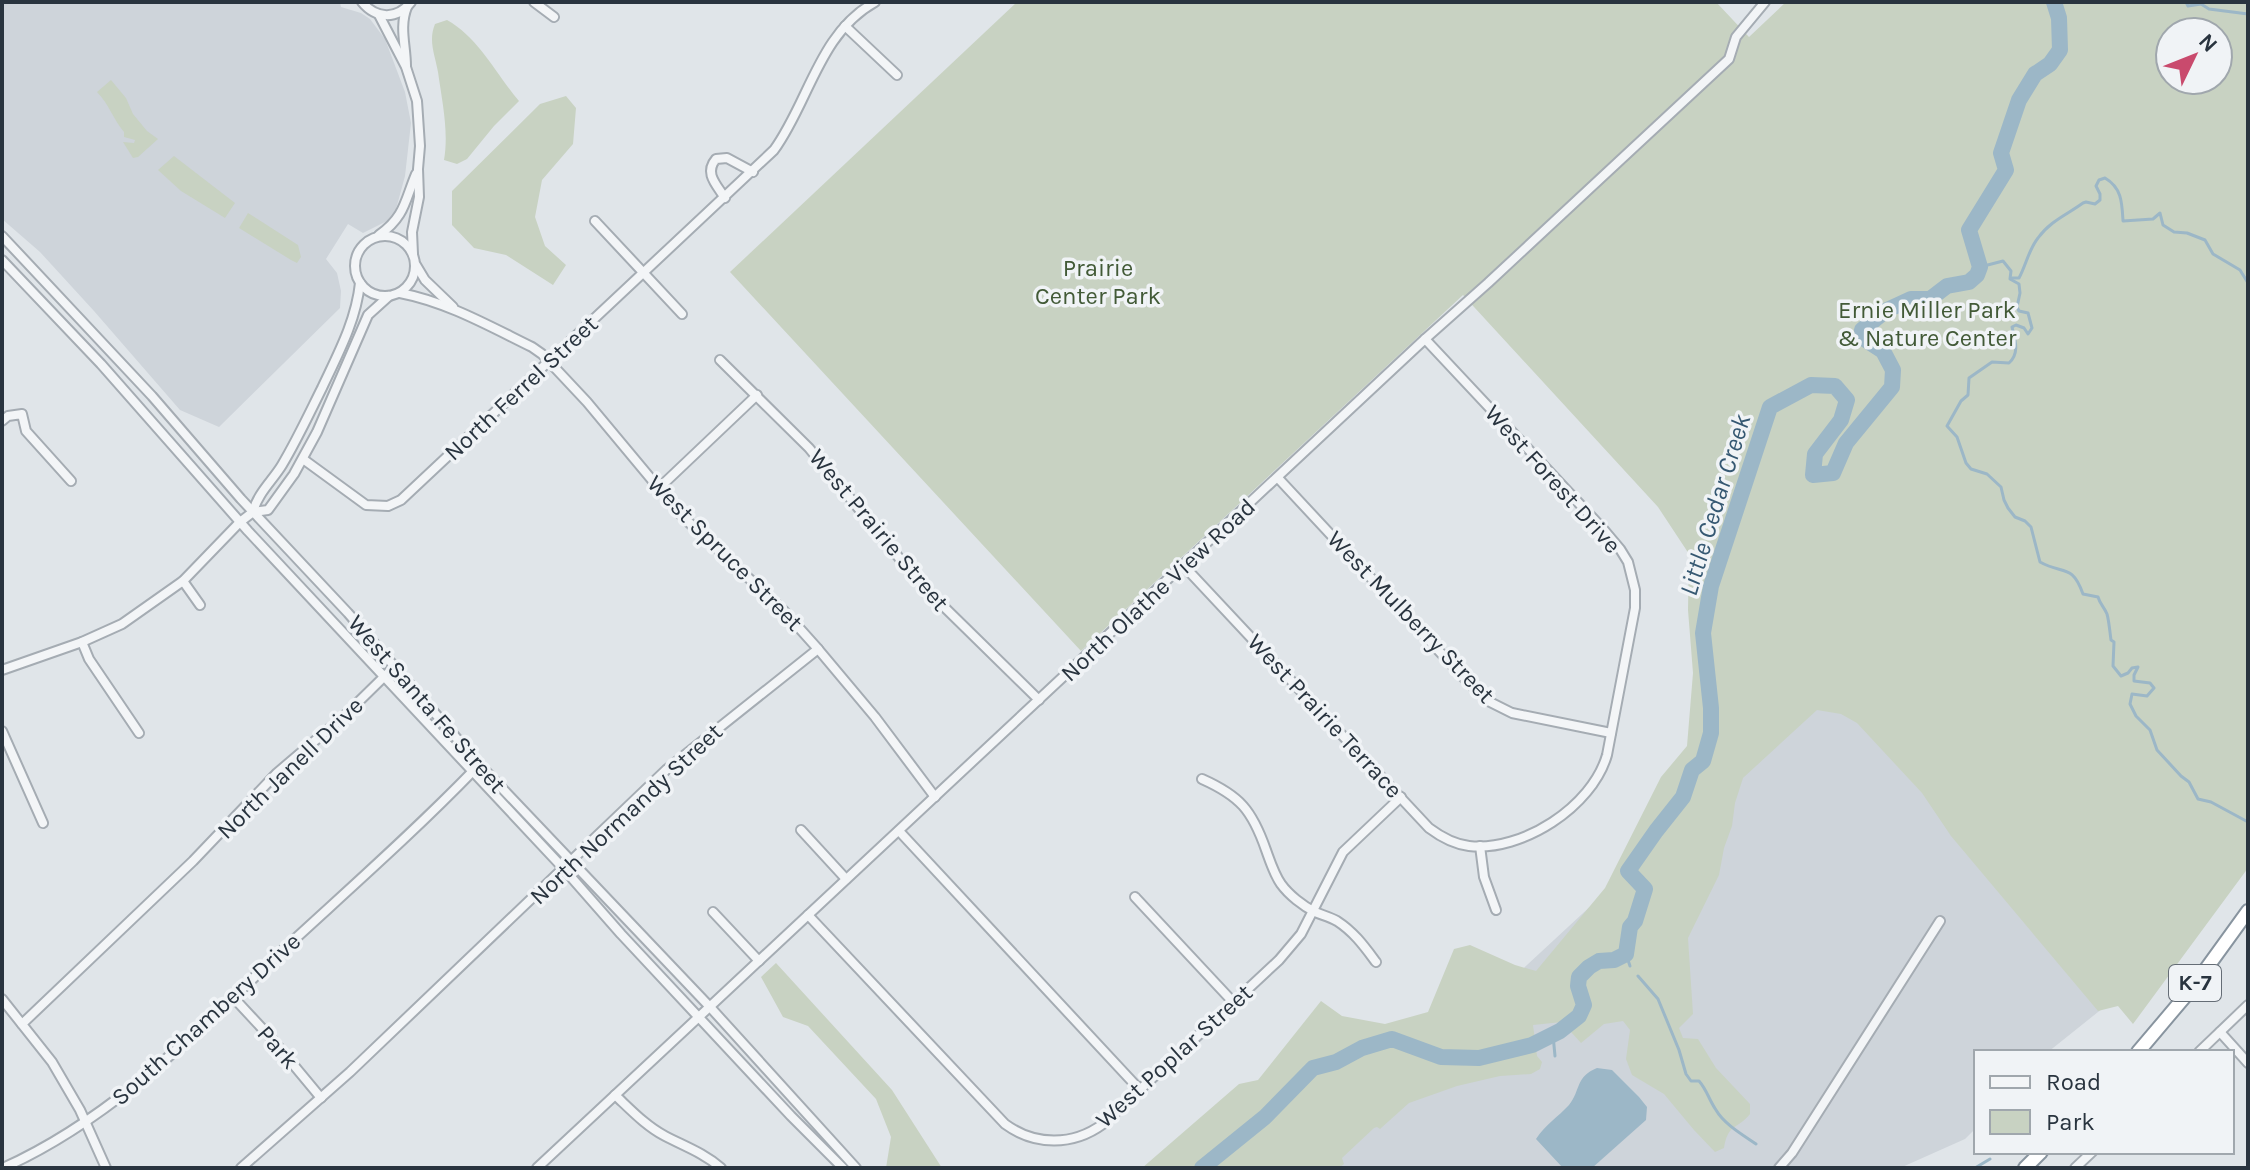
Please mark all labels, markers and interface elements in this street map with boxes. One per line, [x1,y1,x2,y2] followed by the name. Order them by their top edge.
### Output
[2154,16,2234,96] north arrow
[2193,28,2223,58] text: N
[1035,254,1161,310] park label: Prairie Center Park
[1837,296,2017,352] park label: Ernie Miller Park & Nature Center
[438,310,604,466] street label: North Ferrel Street
[1479,399,1627,559] street label: West Forest Drive
[1673,410,1758,599] water label: Little Cedar Creek
[803,443,955,617] street label: West Prairie Street
[641,469,809,637] street label: West Spruce Street
[1055,493,1261,687] street label: North Olathe View Road
[1322,525,1500,709] street label: West Mulberry Street
[342,609,512,799] street label: West Santa Fe Street
[1242,628,1408,804] street label: West Prairie Terrace
[211,691,369,845] street label: North Janell Drive
[524,718,728,910] street label: North Normandy Street
[106,927,306,1111] street label: South Chambery Drive
[2169,965,2221,1001] road number: K-7
[1090,978,1258,1134] street label: West Poplar Street
[251,1019,305,1075] street label: Park
[1974,1050,2234,1154] legend
[2046,1068,2101,1096] text: Road
[2046,1108,2095,1136] text: Park

